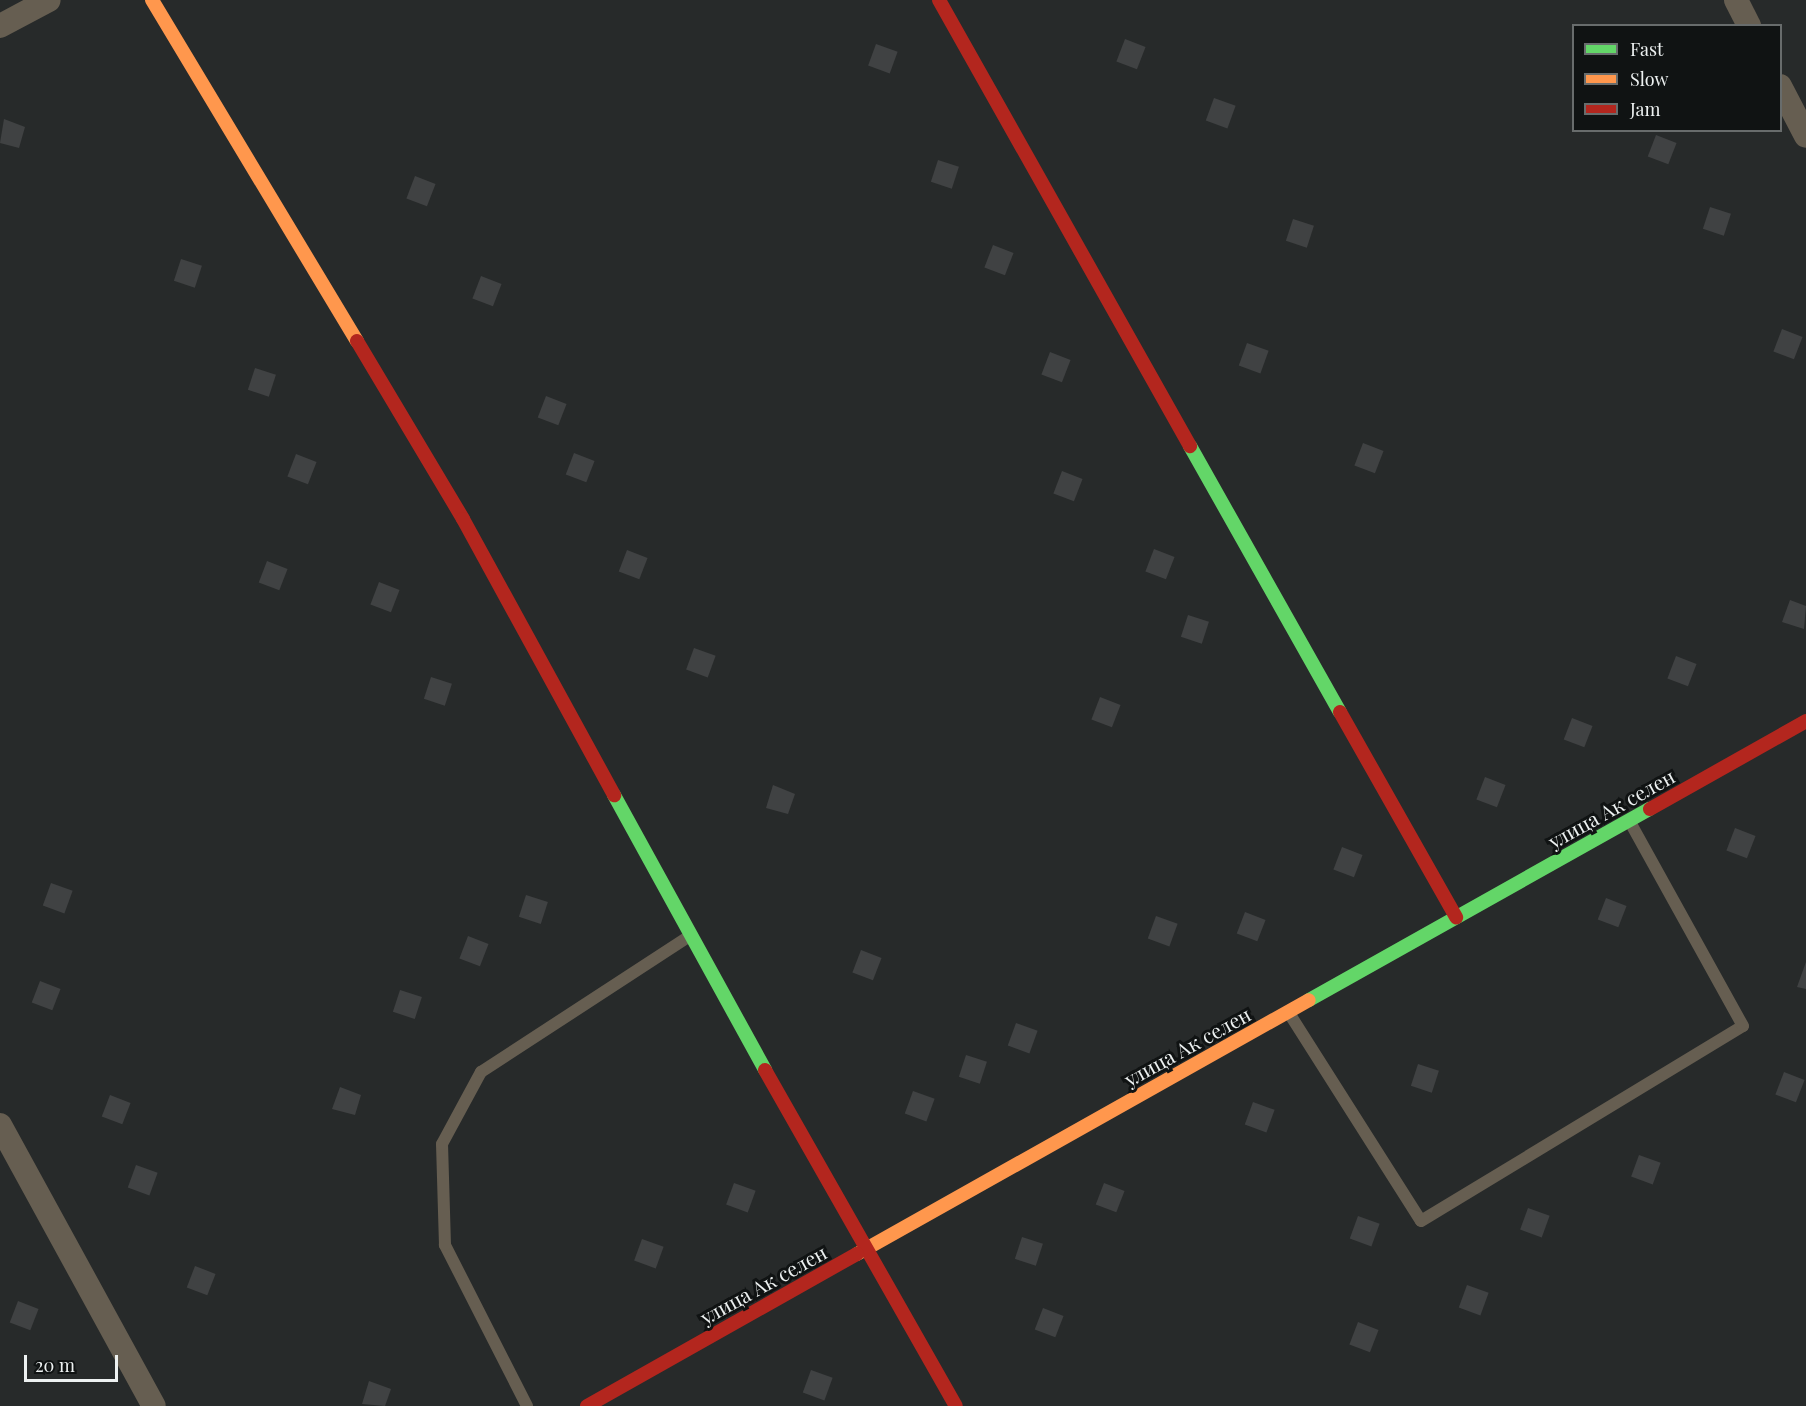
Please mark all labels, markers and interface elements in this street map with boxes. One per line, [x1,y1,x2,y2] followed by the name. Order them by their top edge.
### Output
[1572,24,1782,132] legend
[1630,37,1663,61] text: Fast
[1630,67,1668,91] text: Slow
[1630,97,1660,121] text: Jam
[1544,763,1678,853] street label: улица Ак селен
[1120,1001,1254,1091] street label: улица Ак селен
[696,1239,830,1329] street label: улица Ак селен
[27,1343,122,1381] scale bar
[35,1353,75,1377] text: 20 m

